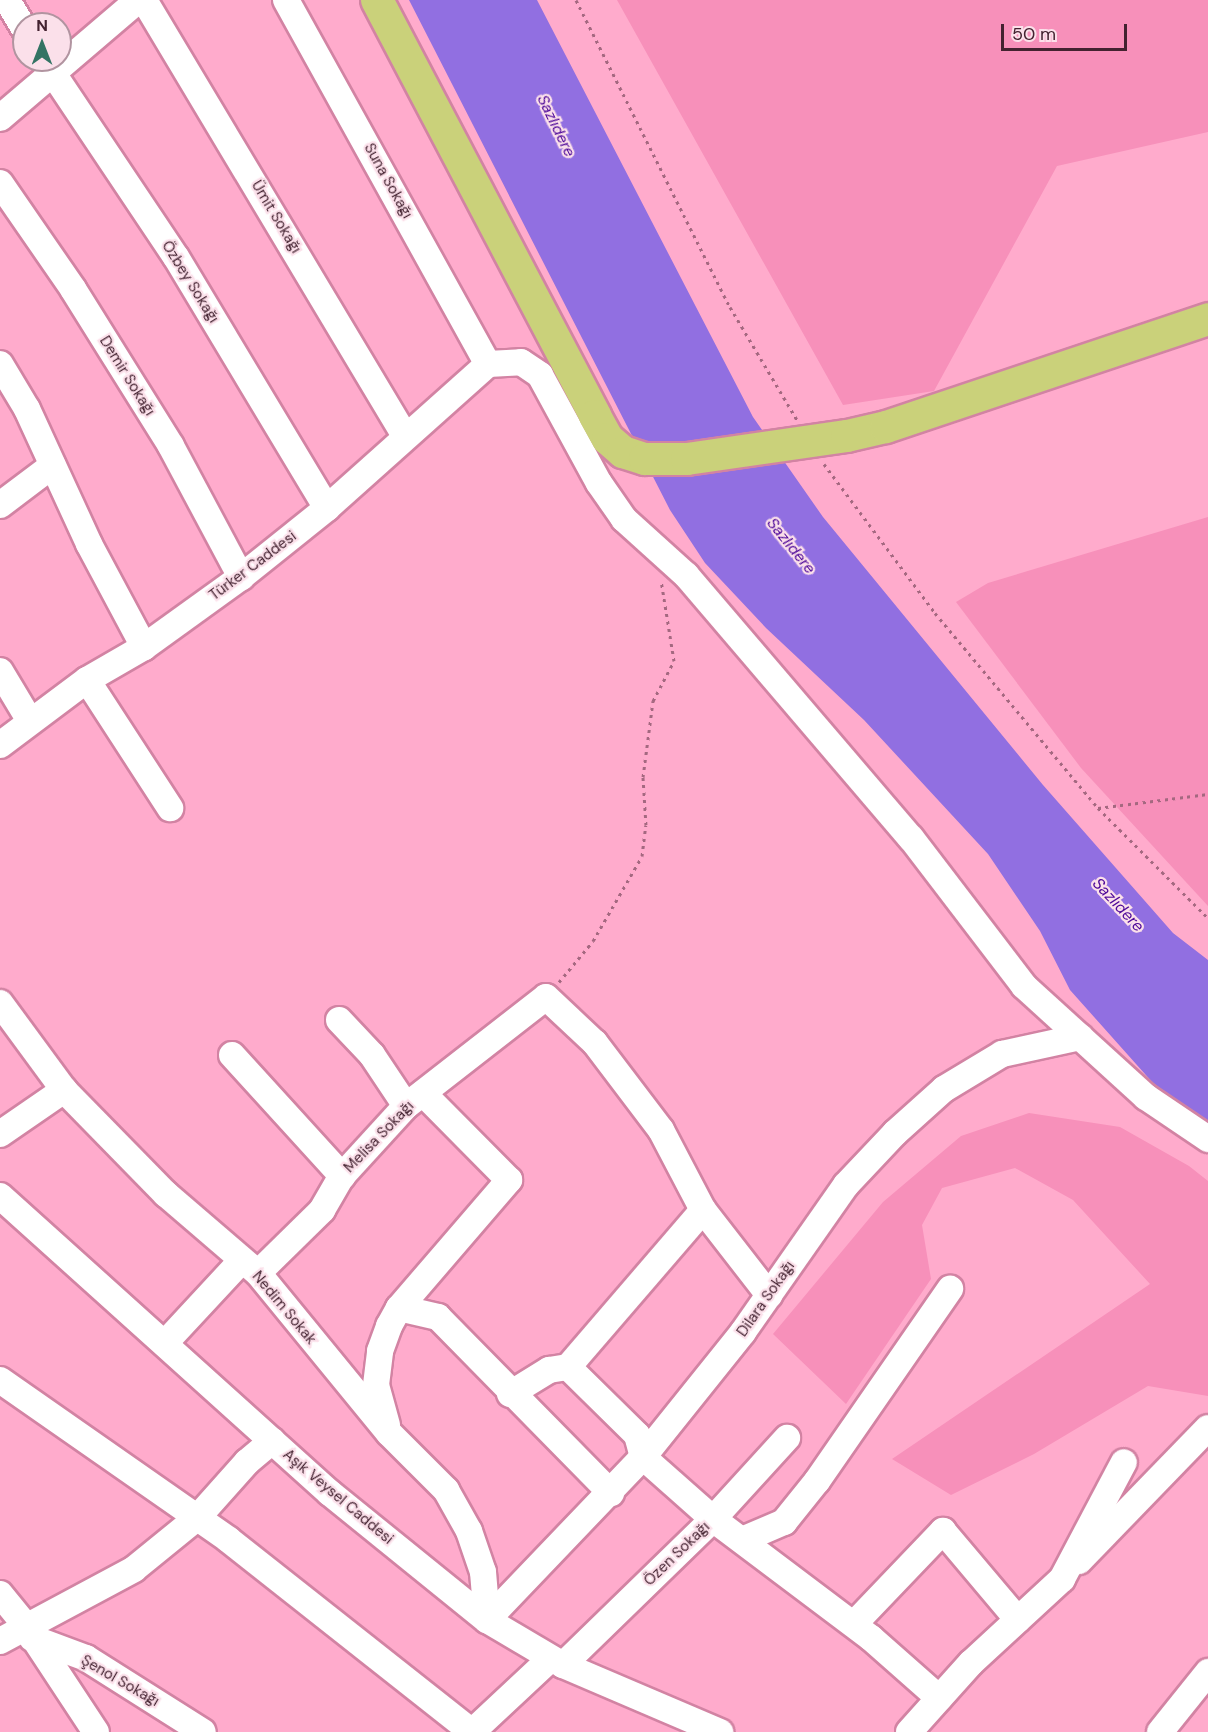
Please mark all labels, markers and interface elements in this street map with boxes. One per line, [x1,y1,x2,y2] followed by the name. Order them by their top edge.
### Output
[12,12,72,72] north arrow
[1004,12,1130,50] scale bar
[36,15,48,36] text: N
[1012,22,1056,46] text: 50 m
[533,92,579,160] water label: Sazlıdere
[360,140,416,222] street label: Suna Sokağı
[247,177,305,257] street label: Ümit Sokağı
[158,238,222,326] street label: Özbey Sokağı
[95,333,159,419] street label: Demir Sokağı
[763,514,819,578] water label: Sazlıdere
[206,527,300,605] street label: Türker Caddesi
[1088,874,1148,936] water label: Sazlıdere
[340,1097,418,1177] street label: Melisa Sokağı
[733,1258,799,1340] street label: Dilara Sokağı
[248,1268,320,1348] street label: Nedim Sokak
[279,1446,397,1548] street label: Aşık Veysel Caddesi
[640,1518,714,1590] street label: Özen Sokağı
[78,1651,162,1711] street label: Şenol Sokağı

